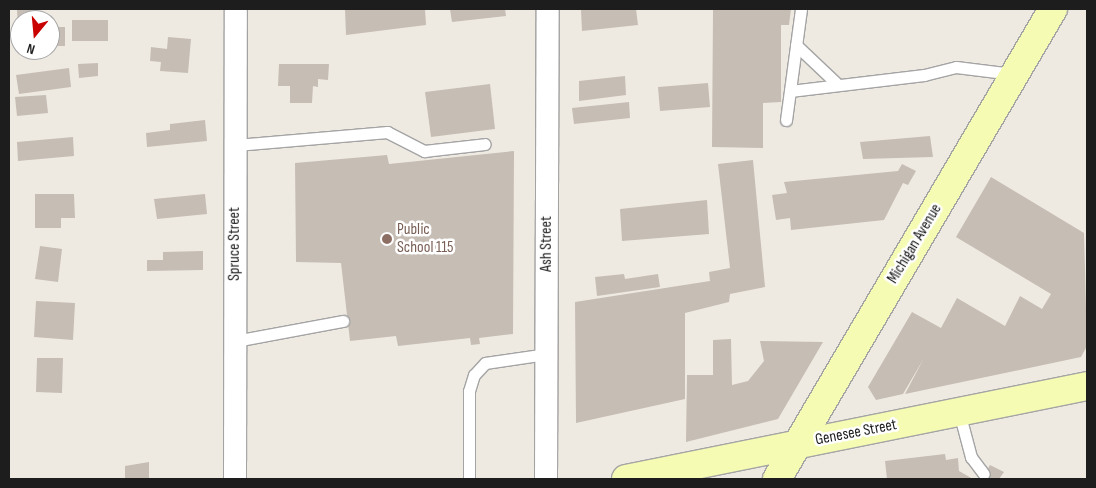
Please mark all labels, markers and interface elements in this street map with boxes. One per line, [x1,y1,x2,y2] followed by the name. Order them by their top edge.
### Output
[10,10,60,60] north arrow
[25,40,37,58] text: N
[884,201,946,287] street label: Michigan Avenue
[225,207,245,281] street label: Spruce Street
[537,216,557,272] street label: Ash Street
[397,220,454,258] place label: Public School 115
[381,233,393,245] marker: Public School 115
[814,416,898,450] street label: Genesee Street

